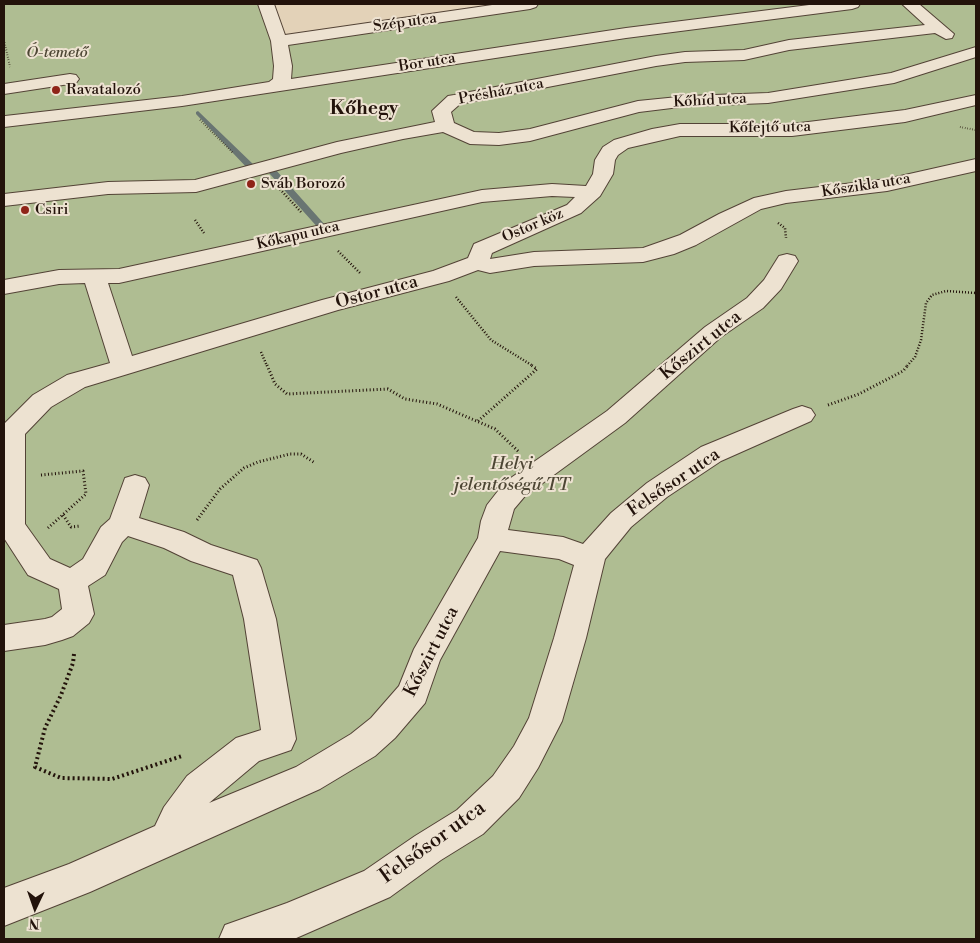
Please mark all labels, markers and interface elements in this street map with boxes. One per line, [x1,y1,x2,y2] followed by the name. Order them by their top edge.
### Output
[372,10,438,36] street label: Szép utca
[26,44,88,62] park label: Ó-temető
[397,50,457,76] street label: Bor utca
[457,75,545,109] street label: Présház utca
[66,81,141,99] place label: Ravatalozó
[50,84,62,96] marker: Ravatalozó
[673,90,747,112] street label: Kőhíd utca
[330,98,398,120] district label: Kőhegy
[729,118,811,138] street label: Kőfejtő utca
[820,170,912,202] street label: Kőszikla utca
[261,175,345,193] place label: Sváb Borozó
[245,178,257,190] marker: Sváb Borozó
[35,201,69,219] place label: Csiri
[19,204,31,216] marker: Csiri
[500,205,566,247] street label: Ostor köz
[255,218,341,254] street label: Kőkapu utca
[333,272,421,314] street label: Ostor utca
[656,307,746,385] street label: Kőszirt utca
[624,444,724,522] street label: Felsősor utca
[454,454,570,496] park label: Helyi jelentőségű TT
[400,603,464,701] street label: Kőszirt utca
[375,796,491,890] street label: Felsősor utca
[10,883,60,933] north arrow
[28,914,40,932] text: N

